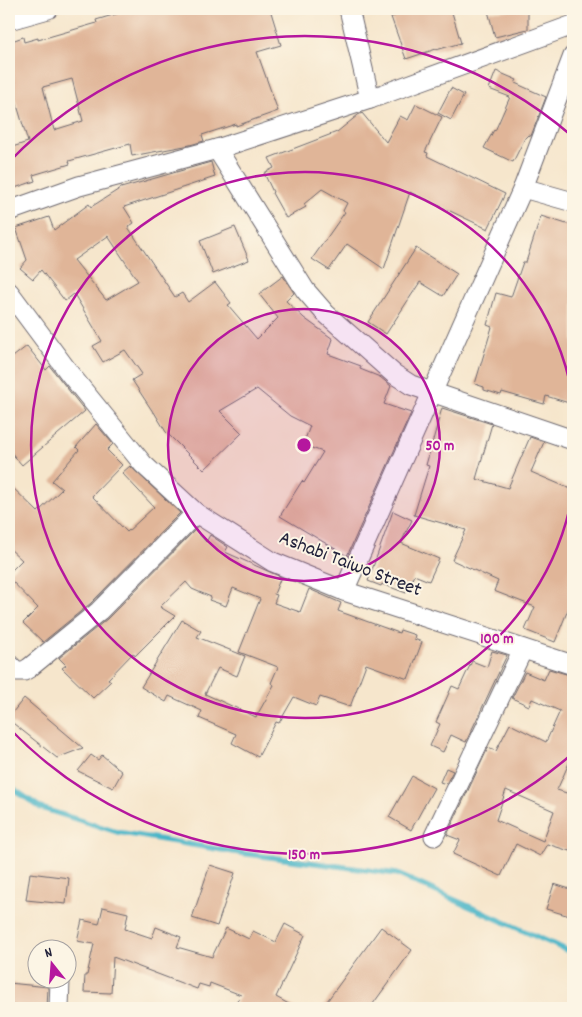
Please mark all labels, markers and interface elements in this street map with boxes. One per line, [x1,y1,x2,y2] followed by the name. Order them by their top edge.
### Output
[295,436,313,454] centre of rings
[426,436,454,458] text: 50 m
[275,525,425,605] street label: Ashabi Taiwo Street
[480,629,514,651] text: 100 m
[288,845,320,867] text: 150 m
[28,940,78,990] north arrow
[43,943,55,964] text: N

